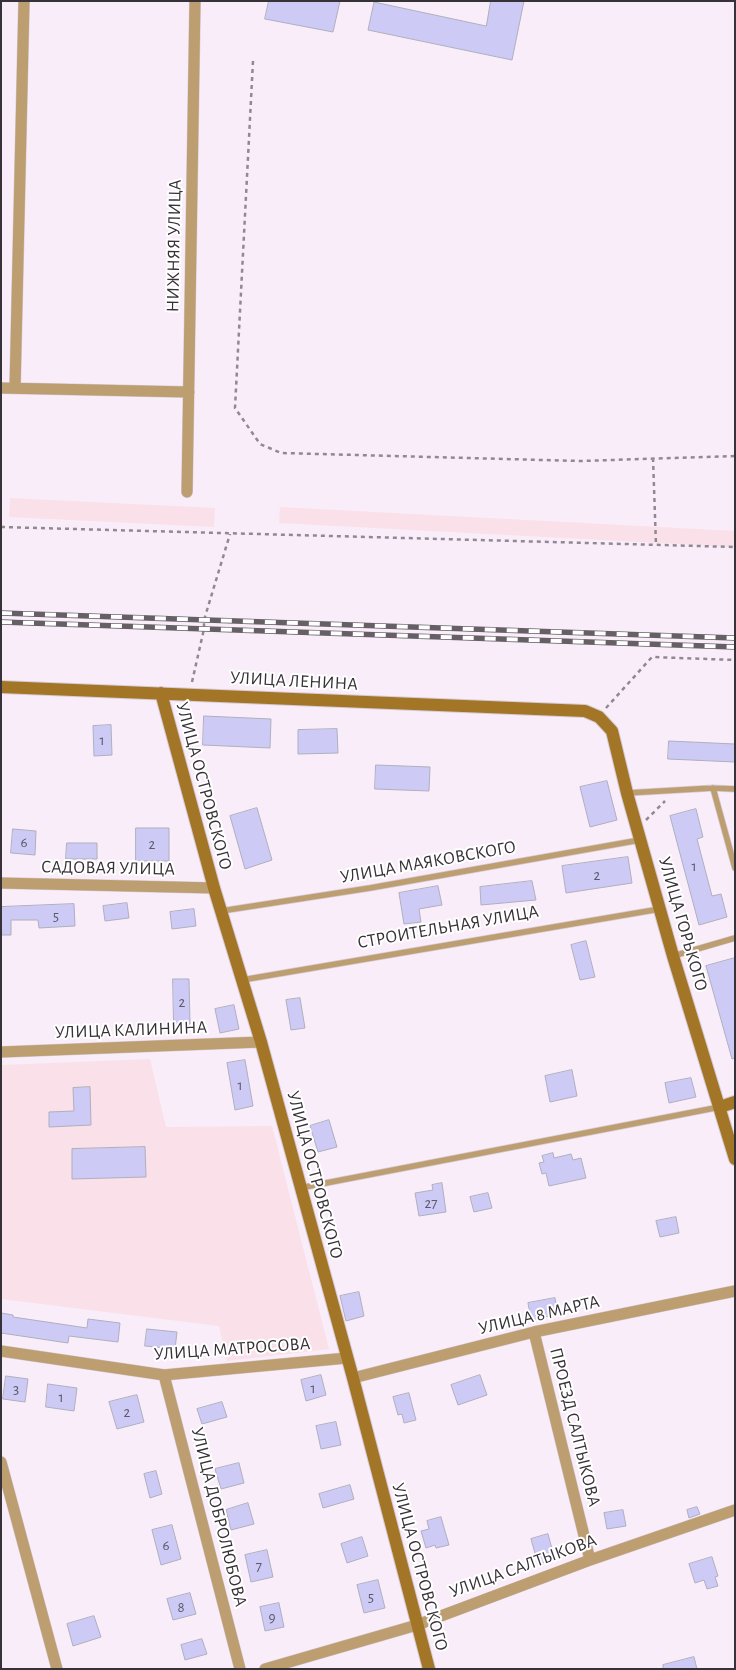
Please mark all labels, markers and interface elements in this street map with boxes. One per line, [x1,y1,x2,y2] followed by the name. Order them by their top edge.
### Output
[162,179,186,313] street label: НИЖНЯЯ УЛИЦА
[229,667,359,695] street label: УЛИЦА ЛЕНИНА
[171,700,237,872] street label: УЛИЦА ОСТРОВСКОГО
[99,731,105,749] house number: 1
[20,833,28,851] house number: 6
[149,835,155,853] house number: 2
[338,836,518,888] street label: УЛИЦА МАЯКОВСКОГО
[653,854,713,994] street label: УЛИЦА ГОРЬКОГО
[41,856,175,880] street label: САДОВАЯ УЛИЦА
[691,857,697,875] house number: 1
[594,866,600,884] house number: 2
[356,900,540,954] street label: СТРОИТЕЛЬНАЯ УЛИЦА
[53,907,59,925] house number: 5
[179,993,185,1011] house number: 2
[54,1017,208,1043] street label: УЛИЦА КАЛИНИНА
[237,1076,243,1094] house number: 1
[282,1089,348,1261] street label: УЛИЦА ОСТРОВСКОГО
[424,1194,438,1212] house number: 27
[476,1291,602,1339] street label: УЛИЦА 8 МАРТА
[153,1333,311,1365] street label: УЛИЦА МАТРОСОВА
[545,1345,605,1509] street label: ПРОЕЗД САЛТЫКОВА
[310,1379,316,1397] house number: 1
[13,1380,19,1398] house number: 3
[58,1388,64,1406] house number: 1
[124,1403,130,1421] house number: 2
[186,1425,252,1609] street label: УЛИЦА ДОБРОЛЮБОВА
[387,1481,453,1653] street label: УЛИЦА ОСТРОВСКОГО
[446,1529,600,1603] street label: УЛИЦА САЛТЫКОВА
[162,1536,170,1554] house number: 6
[256,1557,262,1575] house number: 7
[368,1588,374,1606] house number: 5
[177,1598,185,1616] house number: 8
[268,1608,276,1626] house number: 9

